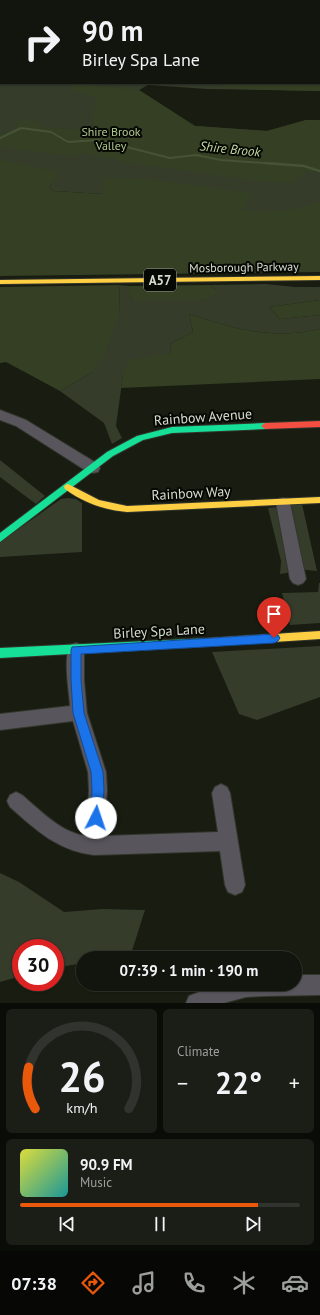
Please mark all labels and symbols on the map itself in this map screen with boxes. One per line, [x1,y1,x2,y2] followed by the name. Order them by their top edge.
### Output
[81,124,141,153] park label: Shire Brook Valley
[199,137,262,161] water label: Shire Brook
[189,259,299,275] street label: Mosborough Parkway
[144,269,176,291] road number: A57
[153,405,253,429] street label: Rainbow Avenue
[151,482,232,504] street label: Rainbow Way
[257,597,291,638] pin
[113,620,205,642] street label: Birley Spa Lane
[75,797,117,839] position arrow
[12,939,64,991] speed limit sign: 30

